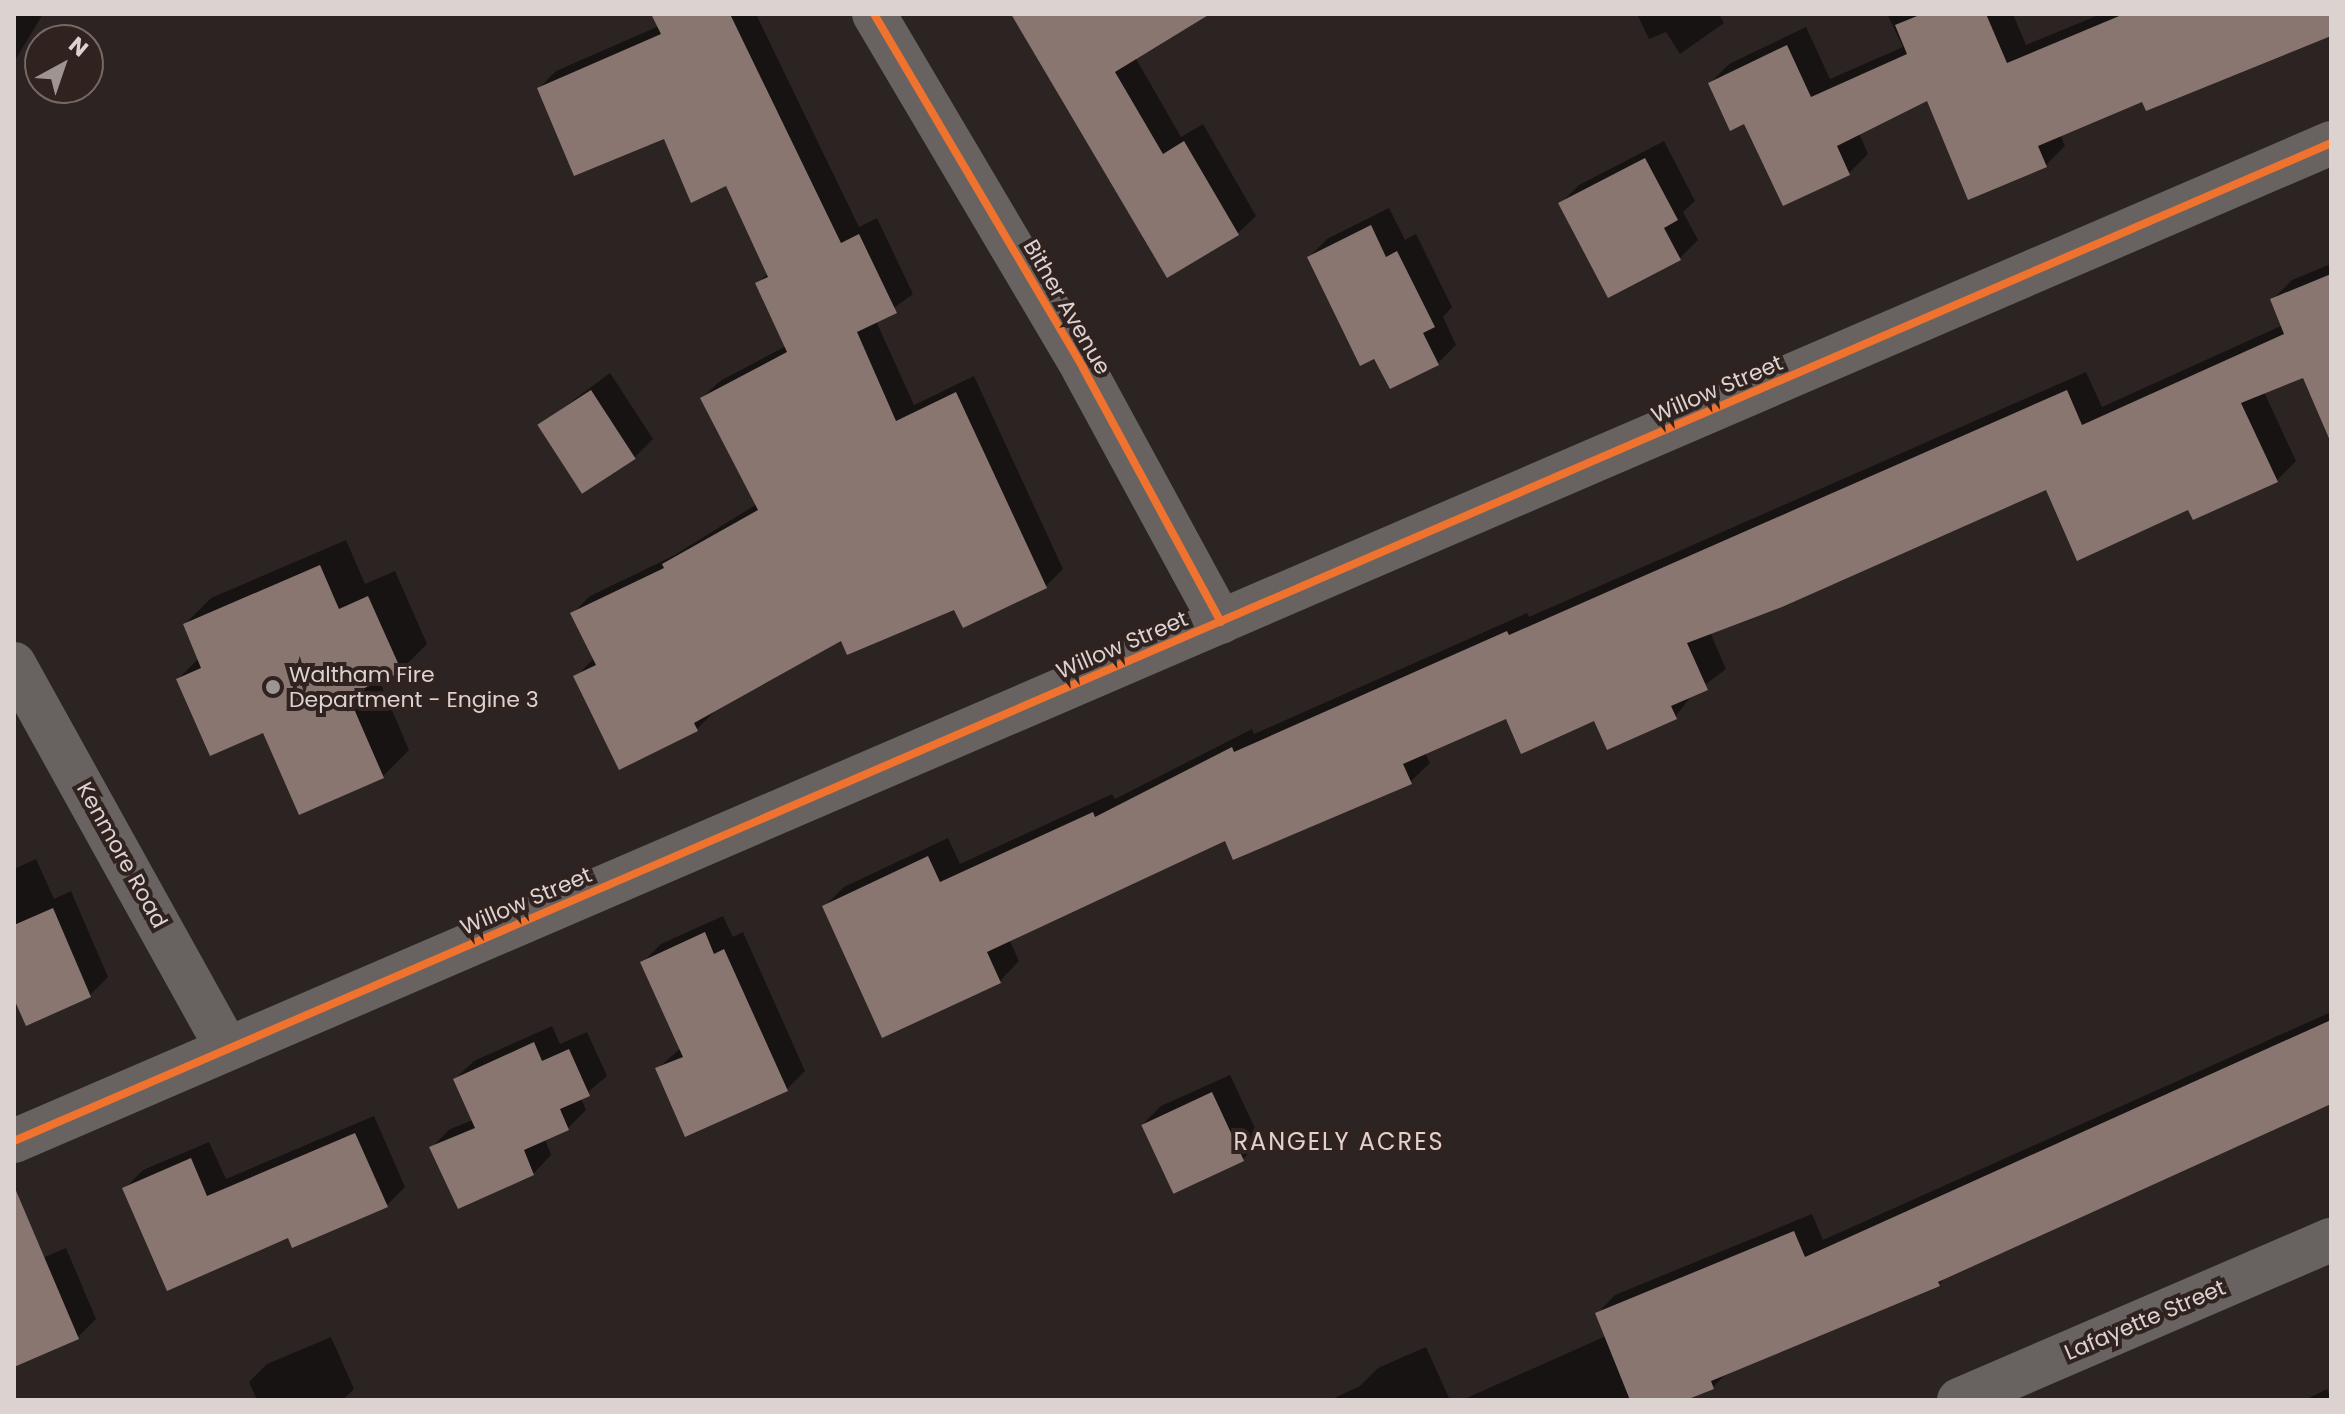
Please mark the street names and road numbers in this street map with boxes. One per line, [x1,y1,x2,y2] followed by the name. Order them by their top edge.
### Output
[1018,235,1116,379] street label: Bither Avenue
[1647,349,1787,429] street label: Willow Street
[1052,605,1192,685] street label: Willow Street
[71,778,173,932] street label: Kenmore Road
[456,861,596,941] street label: Willow Street
[2060,1274,2230,1366] street label: Lafayette Street

